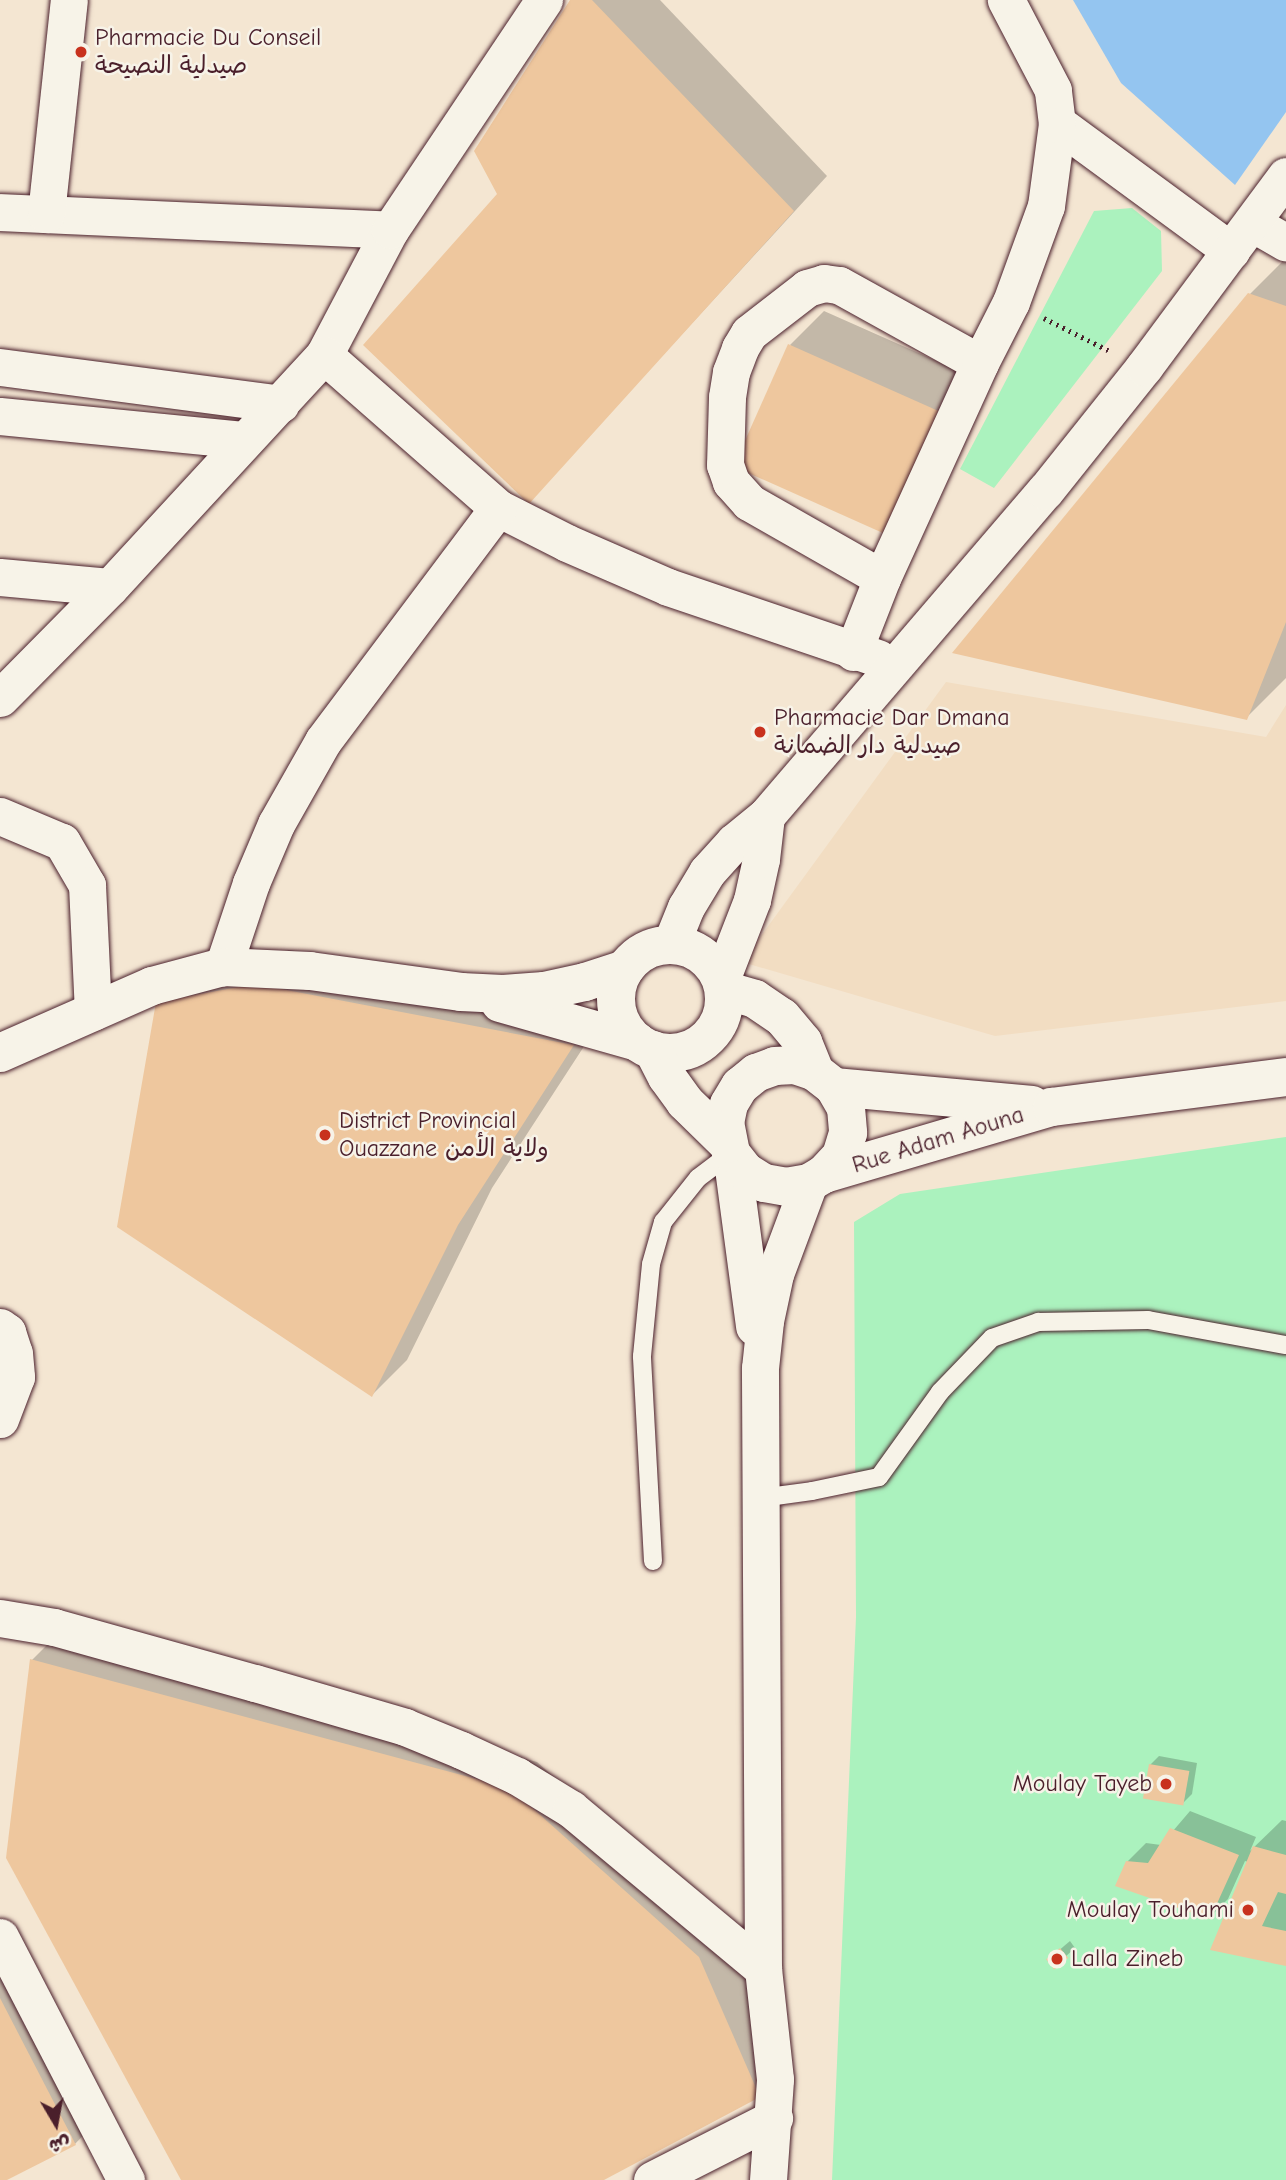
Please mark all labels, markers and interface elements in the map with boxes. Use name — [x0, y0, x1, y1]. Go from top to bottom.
place label: Pharmacie Du Conseil صيدلية النصيحة — [95, 24, 321, 80]
marker: Pharmacie Du Conseil صيدلية النصيحة — [73, 44, 89, 60]
place label: Pharmacie Dar Dmana صيدلية دار الضمانة — [774, 704, 1010, 760]
marker: Pharmacie Dar Dmana صيدلية دار الضمانة — [752, 724, 768, 740]
street label: Rue Adam Aouna — [849, 1100, 1027, 1180]
place label: District Provincial Ouazzane ولاية الأمن — [339, 1107, 548, 1163]
marker: District Provincial Ouazzane ولاية الأمن — [317, 1127, 333, 1143]
place label: Moulay Tayeb — [1013, 1770, 1152, 1798]
marker: Moulay Tayeb — [1158, 1776, 1174, 1792]
place label: Moulay Touhami — [1067, 1896, 1234, 1924]
marker: Moulay Touhami — [1240, 1902, 1256, 1918]
place label: Lalla Zineb — [1071, 1945, 1183, 1973]
marker: Lalla Zineb — [1049, 1951, 1065, 1967]
north arrow — [21, 2089, 91, 2159]
text: ش — [47, 2132, 72, 2157]

